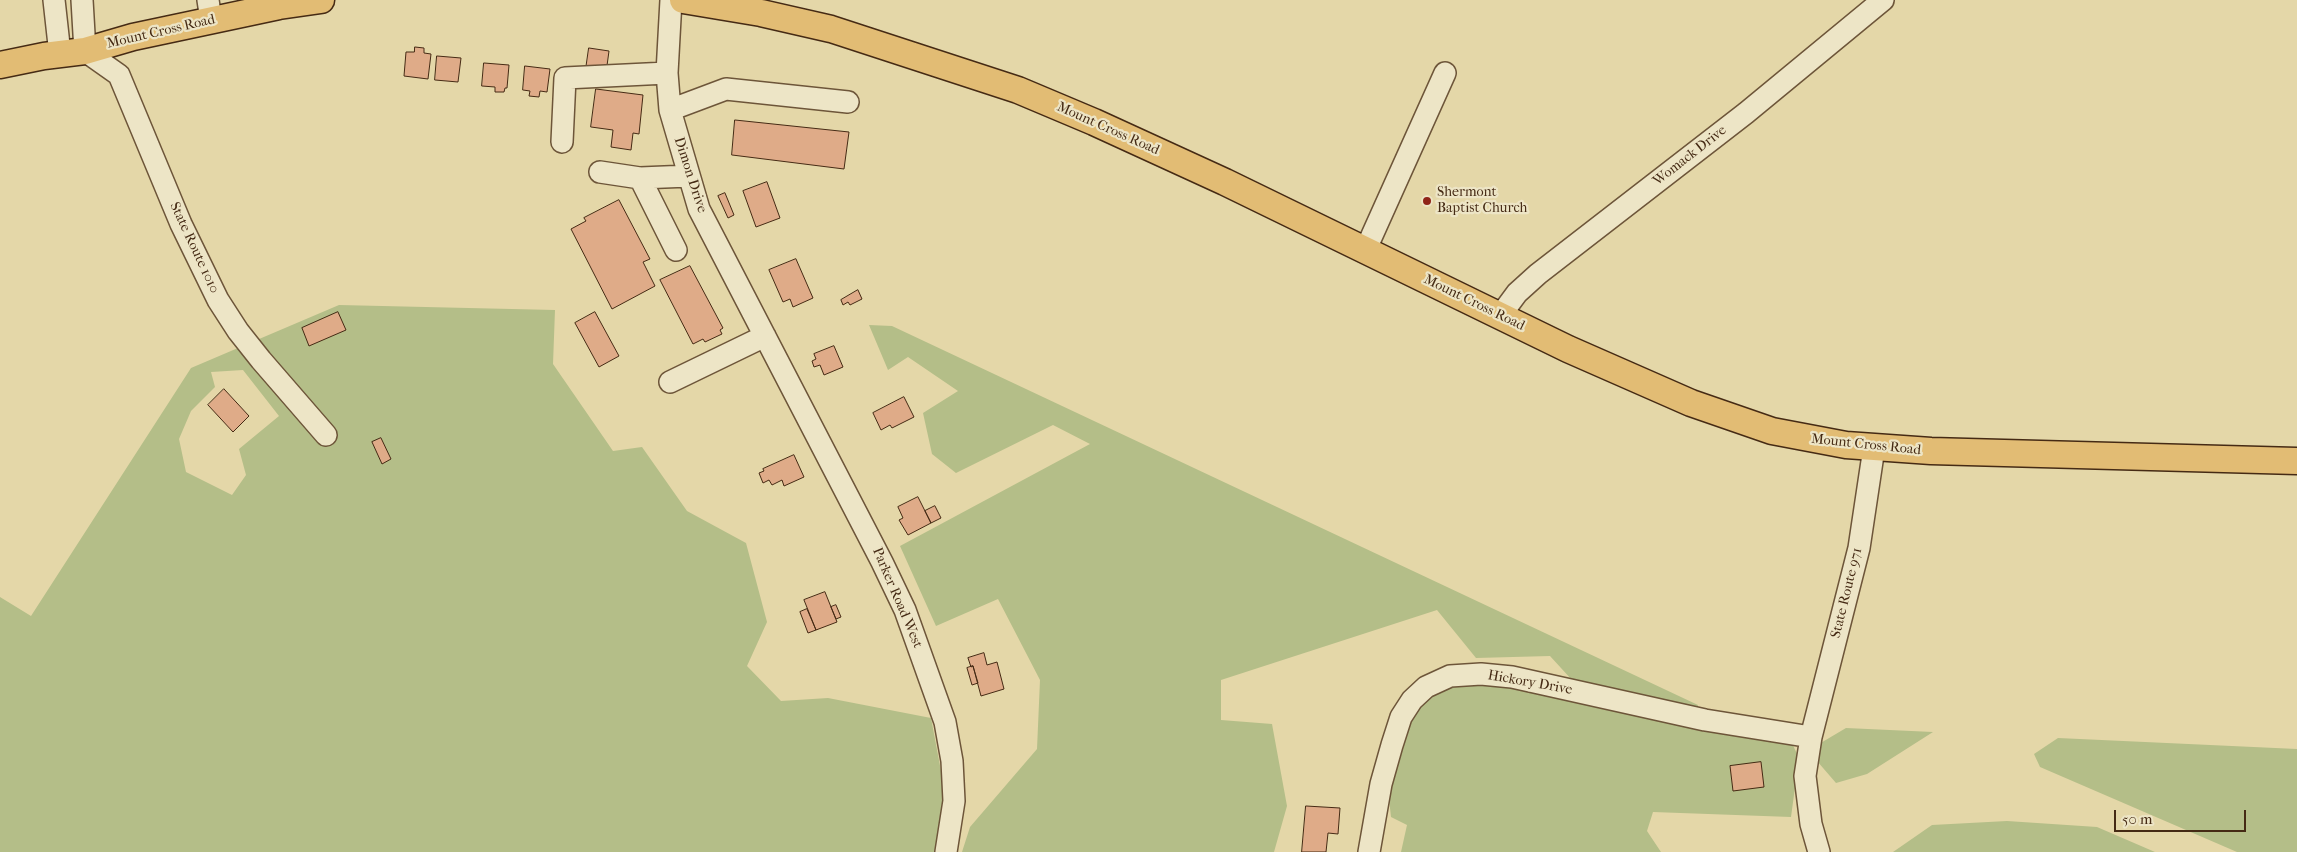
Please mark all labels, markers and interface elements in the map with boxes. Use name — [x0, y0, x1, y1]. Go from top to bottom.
street label: Mount Cross Road — [105, 11, 217, 53]
street label: Mount Cross Road — [1054, 99, 1162, 159]
street label: Womack Drive — [1650, 122, 1730, 190]
street label: Dimon Drive — [670, 135, 710, 215]
place label: Shermont Baptist Church — [1437, 185, 1527, 218]
marker: Shermont Baptist Church — [1421, 195, 1433, 207]
street label: State Route 1010 — [166, 200, 222, 296]
street label: Mount Cross Road — [1421, 271, 1527, 335]
street label: Mount Cross Road — [1810, 431, 1922, 459]
street label: Parker Road West — [868, 545, 926, 651]
street label: State Route 971 — [1828, 546, 1866, 640]
street label: Hickory Drive — [1486, 667, 1574, 699]
scale bar — [2117, 800, 2250, 832]
text: 50 m — [2122, 810, 2152, 828]

